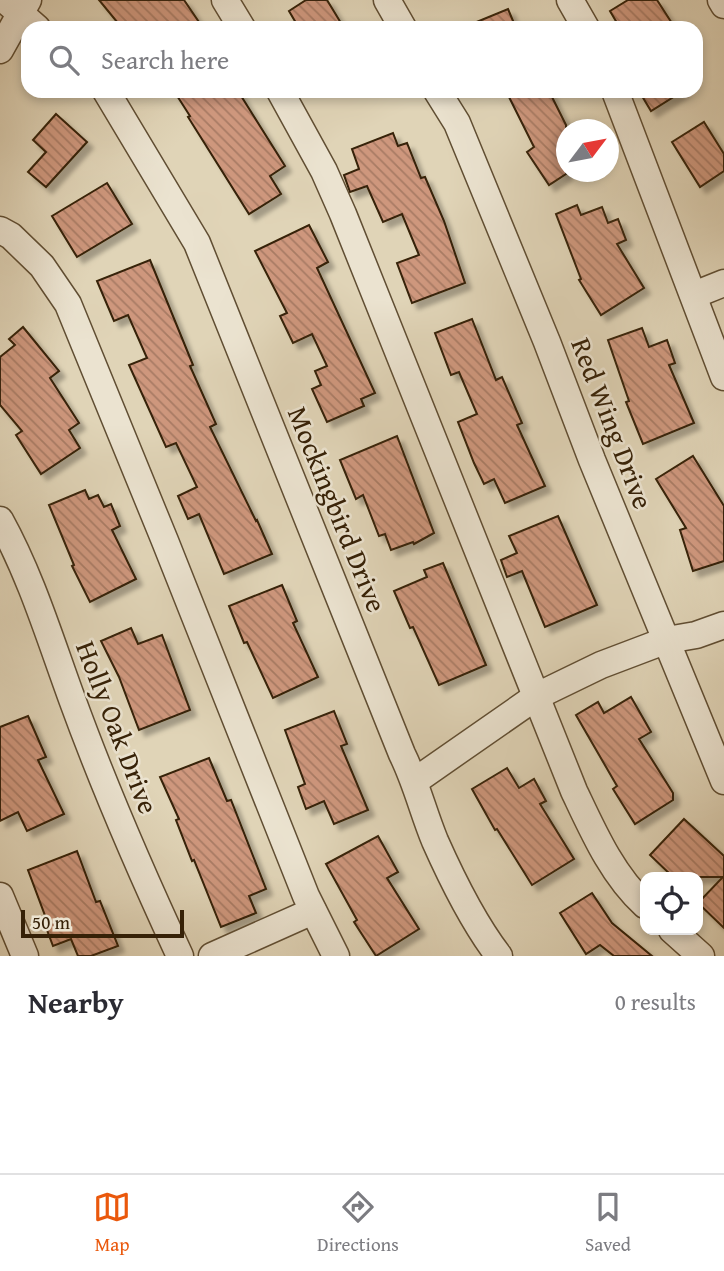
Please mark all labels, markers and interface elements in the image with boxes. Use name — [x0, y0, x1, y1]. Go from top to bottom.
search box — [21, 21, 703, 98]
text: Search here — [101, 40, 229, 79]
icon: search — [45, 41, 83, 79]
north arrow — [556, 119, 619, 182]
street label: Red Wing Drive — [561, 331, 665, 515]
street label: Mockingbird Drive — [278, 400, 398, 618]
street label: Holly Oak Drive — [66, 635, 170, 819]
map controls — [640, 872, 703, 935]
button: locate — [640, 872, 703, 935]
scale bar — [21, 907, 184, 939]
text: 50 m — [32, 908, 70, 936]
text: Nearby — [28, 980, 124, 1024]
text: 0 results — [615, 985, 696, 1018]
tab: Map — [93, 1188, 131, 1258]
tab: Directions — [317, 1188, 399, 1258]
tab: Saved — [585, 1188, 631, 1258]

